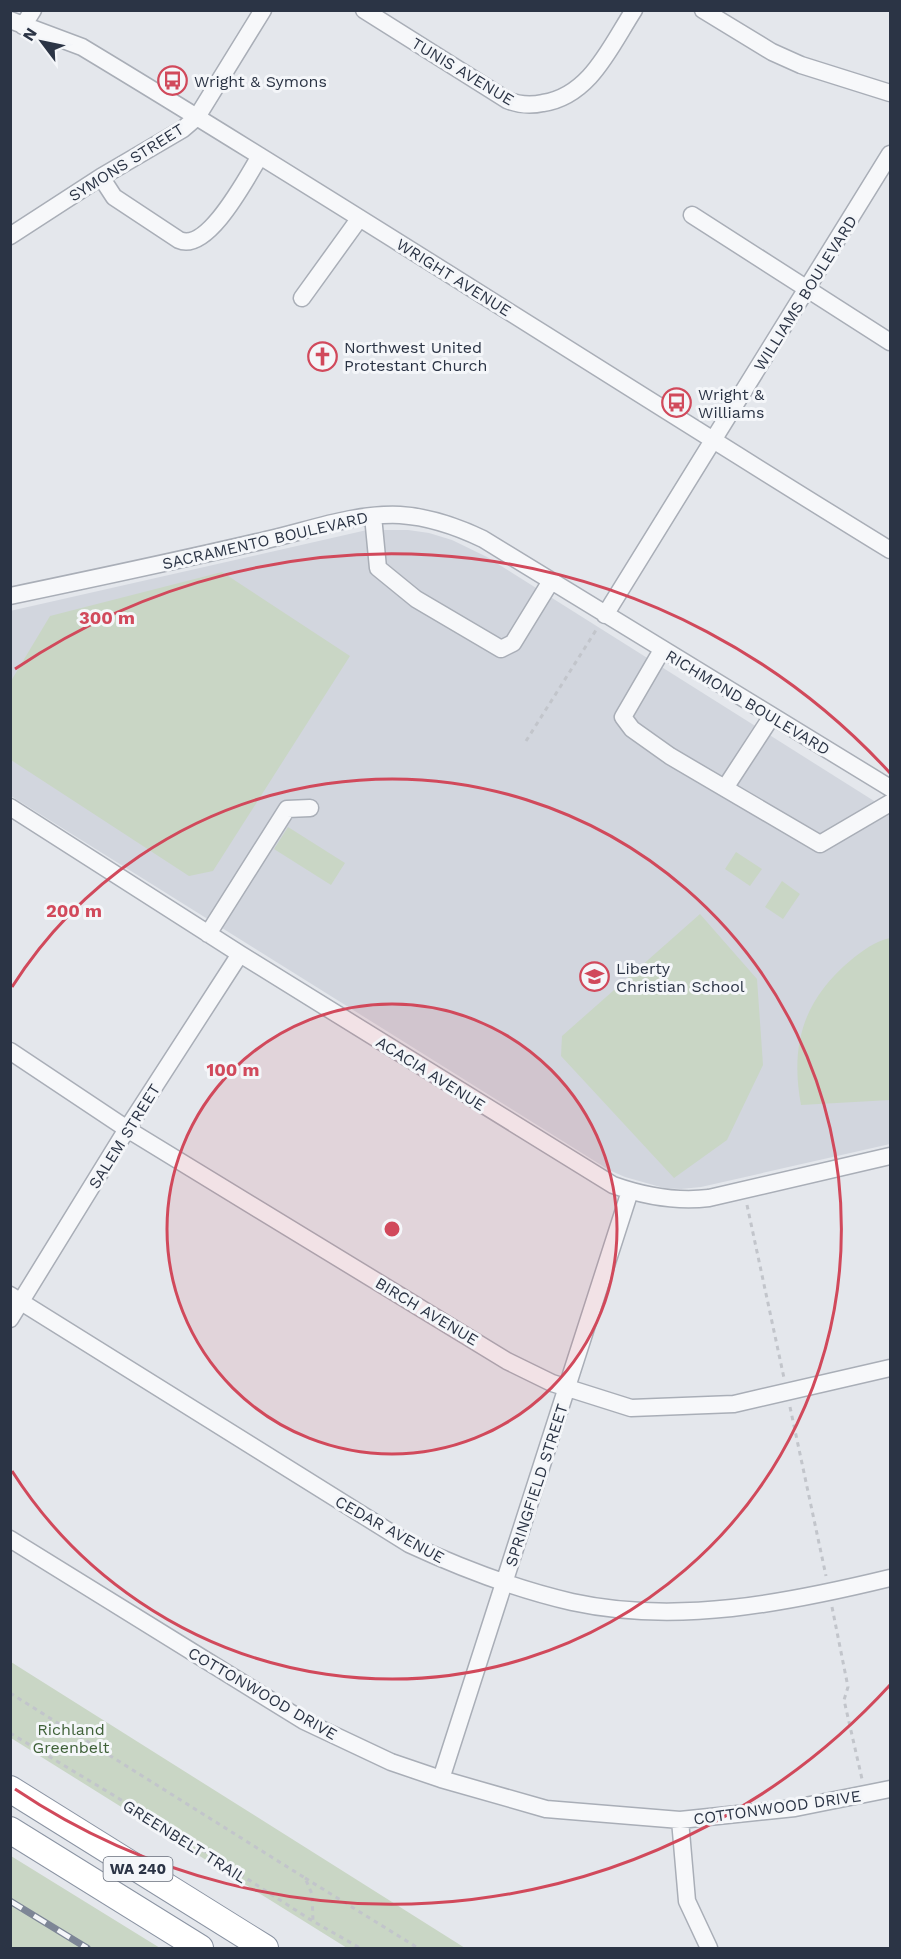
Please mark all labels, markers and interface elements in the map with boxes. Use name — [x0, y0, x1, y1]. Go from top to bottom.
north arrow — [12, 12, 72, 72]
text: N — [19, 24, 41, 44]
street label: TUNIS AVENUE — [408, 33, 517, 109]
bus stop icon: Wright & Symons — [157, 65, 189, 97]
place label: Wright & Symons — [194, 72, 327, 91]
street label: SYMONS STREET — [65, 119, 188, 205]
street label: WILLIAMS BOULEVARD — [750, 212, 861, 374]
street label: WRIGHT AVENUE — [393, 235, 515, 320]
place label: Northwest United Protestant Church — [344, 338, 487, 375]
church icon: Northwest United Protestant Church — [307, 340, 339, 372]
place label: Wright & Williams — [698, 385, 765, 422]
bus stop icon: Wright & Williams — [661, 387, 693, 419]
street label: SACRAMENTO BOULEVARD — [160, 508, 370, 573]
text: 300 m — [79, 607, 135, 628]
street label: RICHMOND BOULEVARD — [662, 646, 833, 759]
text: 200 m — [46, 900, 102, 921]
place label: Liberty Christian School — [616, 959, 745, 996]
school or university icon: Liberty Christian School — [579, 961, 611, 993]
street label: ACACIA AVENUE — [373, 1032, 489, 1115]
text: 100 m — [206, 1059, 260, 1080]
street label: SALEM STREET — [85, 1080, 164, 1192]
centre of rings — [382, 1219, 402, 1239]
street label: BIRCH AVENUE — [372, 1273, 482, 1350]
street label: SPRINGFIELD STREET — [501, 1401, 572, 1569]
street label: CEDAR AVENUE — [332, 1492, 448, 1567]
street label: COTTONWOOD DRIVE — [185, 1643, 341, 1744]
park label: Richland Greenbelt — [33, 1720, 110, 1757]
street label: COTTONWOOD DRIVE — [692, 1786, 862, 1829]
street label: GREENBELT TRAIL — [120, 1796, 250, 1887]
road number: WA 240 — [104, 1857, 172, 1881]

